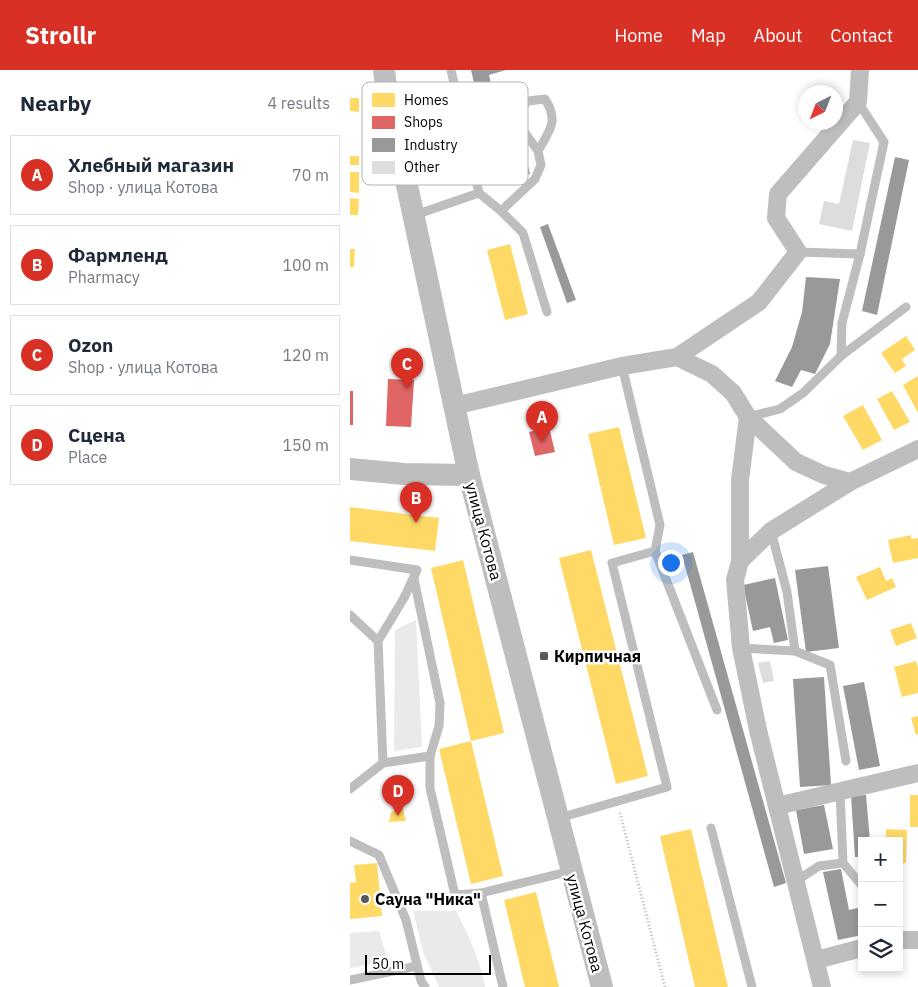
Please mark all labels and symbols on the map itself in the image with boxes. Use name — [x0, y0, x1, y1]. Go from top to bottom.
legend — [362, 82, 528, 185]
north arrow — [798, 85, 843, 130]
text: Homes — [404, 91, 449, 109]
text: Shops — [404, 113, 443, 131]
text: Industry — [404, 136, 458, 154]
text: Other — [404, 158, 440, 176]
pin: C — [391, 348, 423, 389]
pin: A — [526, 401, 558, 442]
street label: улица Котова — [461, 480, 507, 583]
pin: B — [400, 482, 432, 523]
your location — [658, 550, 684, 576]
place label: Кирпичная — [554, 646, 641, 666]
marker: Кирпичная — [538, 650, 550, 662]
pin: D — [382, 775, 414, 816]
street label: улица Котова — [562, 872, 608, 975]
place label: Сауна "Ника" — [375, 889, 481, 909]
marker: Сауна "Ника" — [359, 893, 371, 905]
scale bar — [365, 952, 491, 975]

